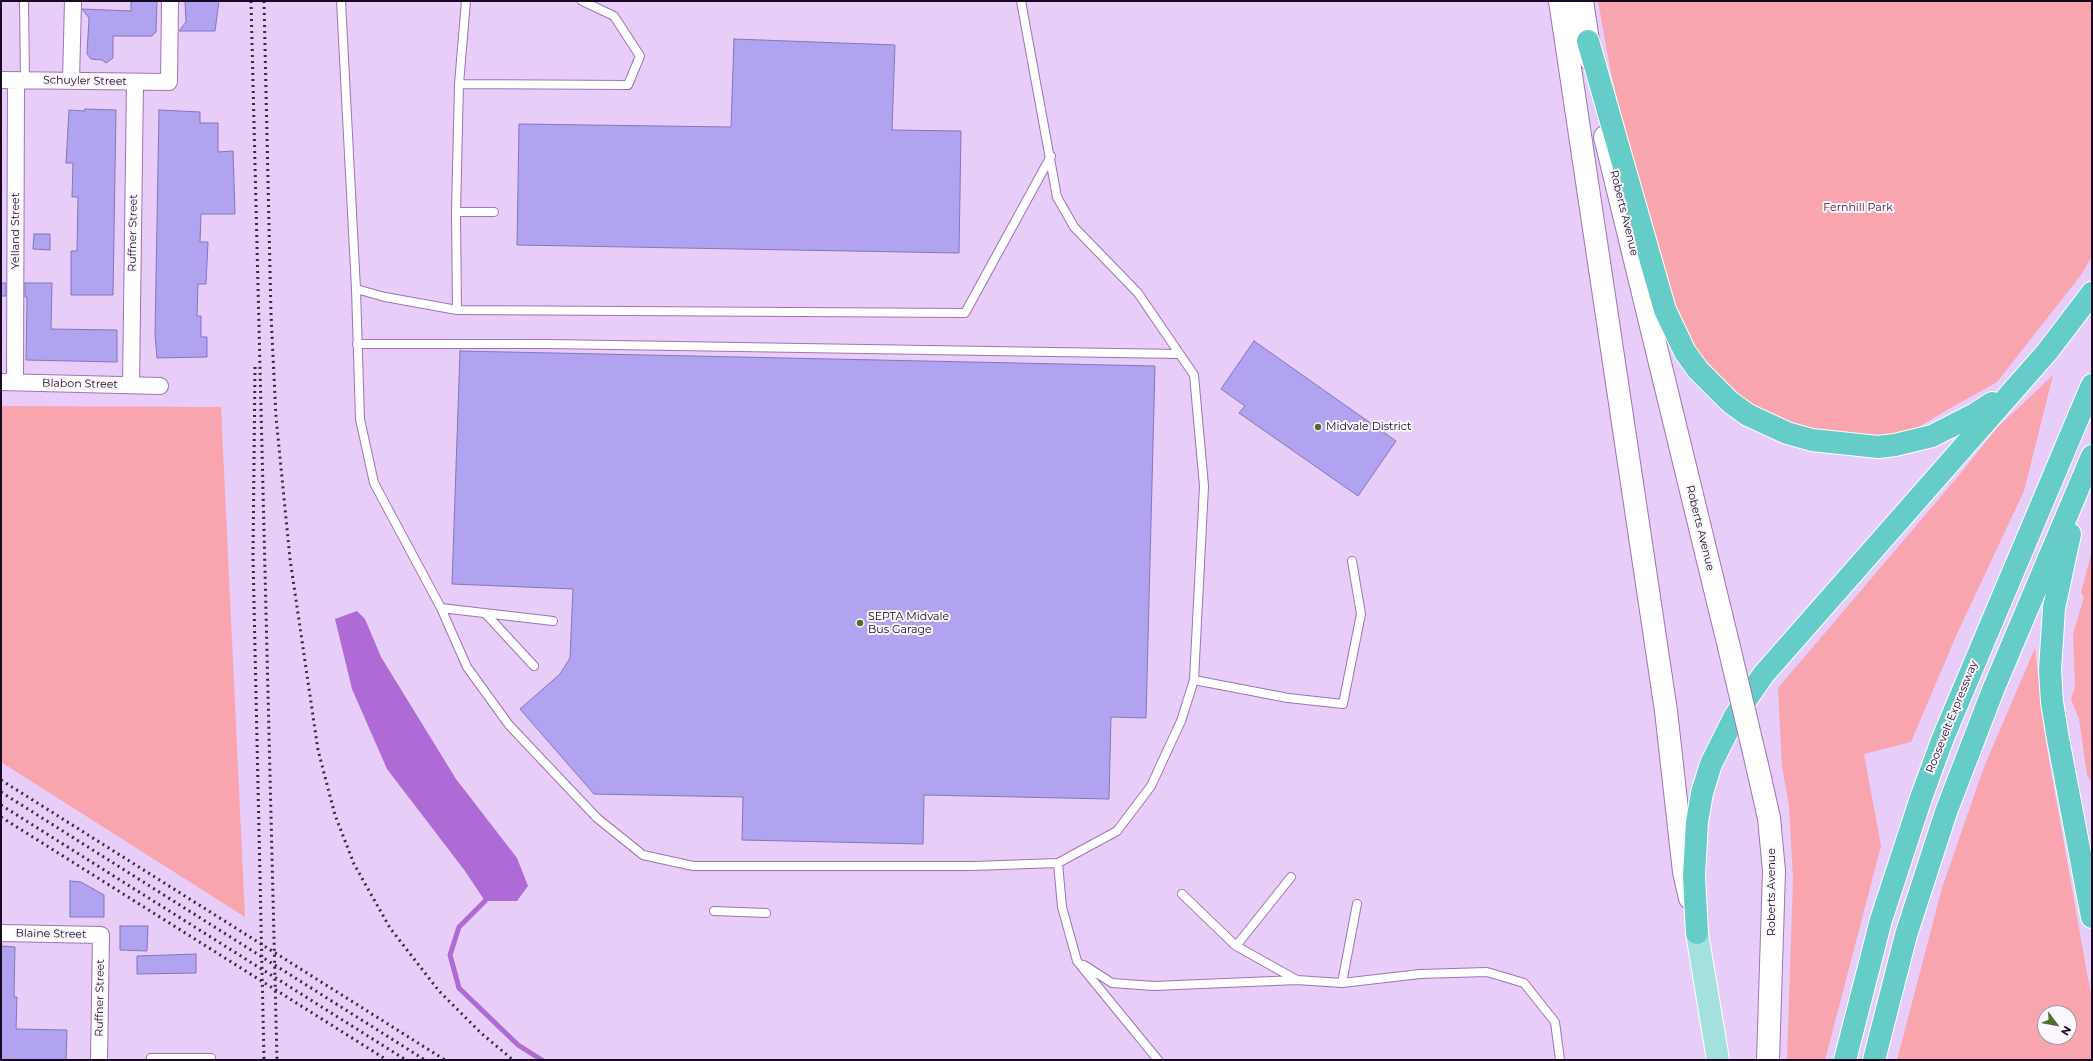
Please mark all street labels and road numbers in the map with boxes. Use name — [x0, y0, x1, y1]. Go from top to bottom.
street label: Schuyler Street — [43, 74, 127, 88]
street label: Roberts Avenue — [1607, 169, 1641, 257]
street label: Yelland Street — [9, 193, 23, 269]
street label: Ruffner Street — [126, 194, 140, 272]
street label: Blabon Street — [42, 377, 118, 391]
street label: Roberts Avenue — [1683, 484, 1717, 572]
street label: Roosevelt Expressway — [1923, 659, 1981, 775]
street label: Roberts Avenue — [1765, 848, 1779, 936]
street label: Blaine Street — [15, 927, 87, 941]
street label: Ruffner Street — [93, 959, 107, 1037]

